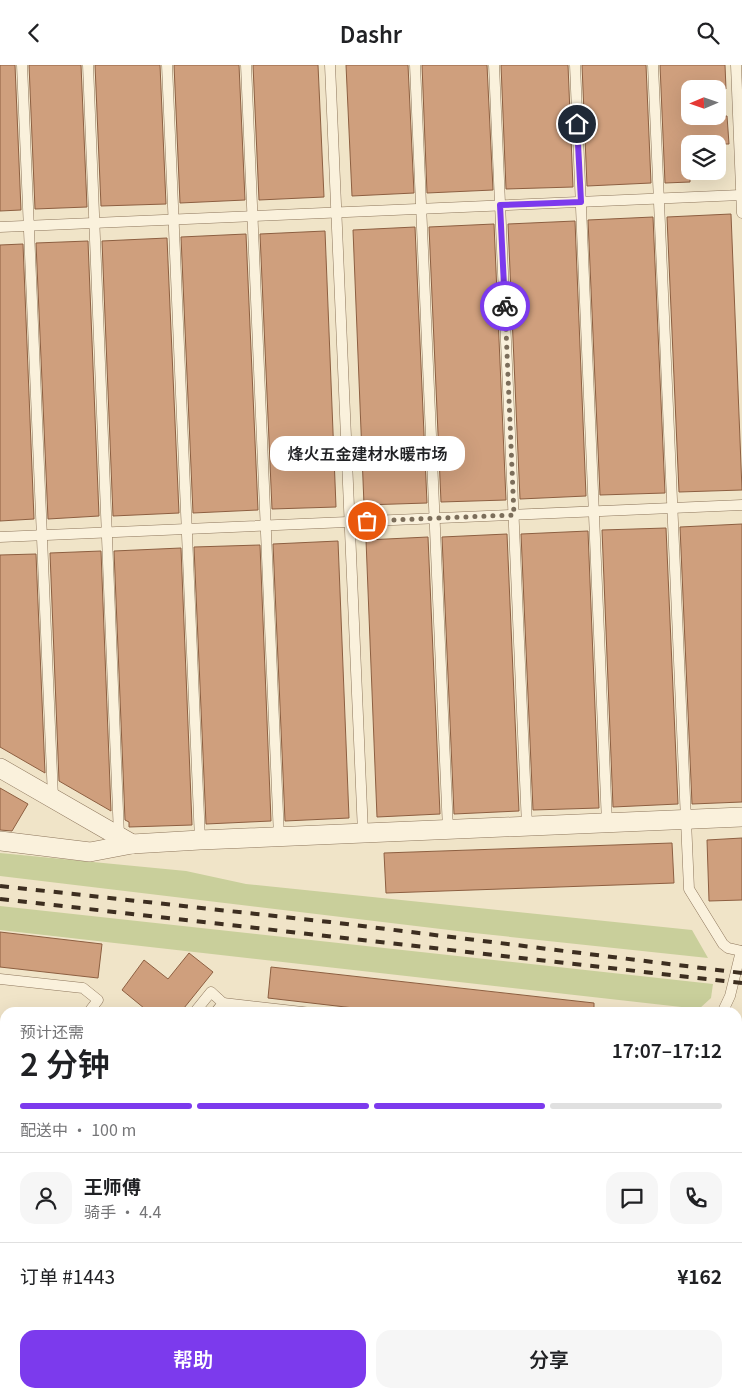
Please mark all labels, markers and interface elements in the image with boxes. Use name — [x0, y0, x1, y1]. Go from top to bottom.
text: Dashr — [340, 17, 402, 49]
icon: back — [20, 19, 48, 47]
icon: search — [694, 19, 722, 47]
north arrow — [681, 80, 726, 125]
map controls — [681, 80, 726, 180]
pin — [556, 103, 598, 145]
icon: home — [563, 110, 591, 138]
button: layers — [681, 135, 726, 180]
courier — [480, 281, 530, 331]
icon: bike — [491, 292, 519, 320]
callout: 烽火五金建材水暖市场 — [270, 436, 464, 471]
text: 烽火五金建材水暖市场 — [287, 441, 448, 465]
pin — [346, 500, 388, 542]
icon: bag — [353, 507, 381, 535]
text: 预计还需 — [20, 1019, 84, 1043]
text: 17:07–17:12 — [612, 1036, 722, 1063]
text: 2 分钟 — [20, 1039, 110, 1085]
text: 配送中 · 100 m — [20, 1117, 136, 1141]
button: person — [20, 1172, 72, 1224]
text: 王师傅 — [84, 1172, 141, 1199]
button: chat — [606, 1172, 658, 1224]
button: phone — [670, 1172, 722, 1224]
text: 骑手 · 4.4 — [84, 1199, 161, 1223]
text: 订单 #1443 — [20, 1262, 115, 1289]
text: ¥162 — [677, 1262, 722, 1289]
button: 帮助 — [20, 1330, 366, 1388]
button: 分享 — [376, 1330, 722, 1388]

